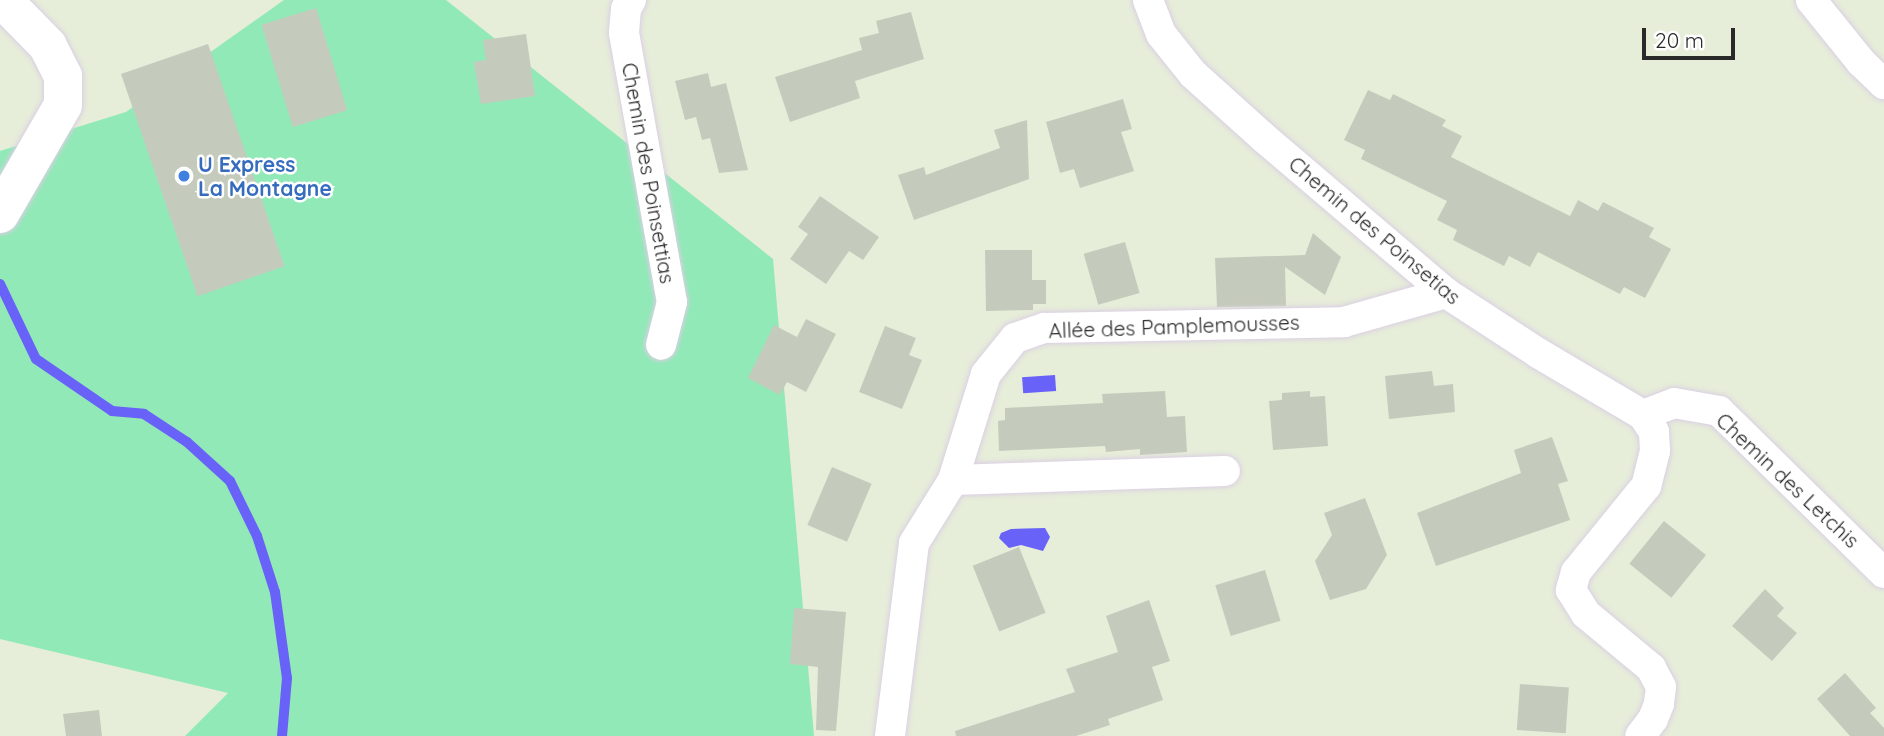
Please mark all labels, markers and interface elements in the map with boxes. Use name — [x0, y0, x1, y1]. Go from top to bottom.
scale bar — [1646, 14, 1739, 58]
text: 20 m — [1655, 27, 1704, 53]
street label: Chemin des Poinsettias — [617, 61, 681, 285]
place label: U Express La Montagne — [198, 151, 332, 201]
street label: Chemin des Poinsetias — [1284, 151, 1466, 309]
marker: U Express La Montagne — [176, 168, 192, 184]
street label: Allée des Pamplemousses — [1048, 309, 1300, 343]
street label: Chemin des Letchis — [1711, 407, 1865, 553]

